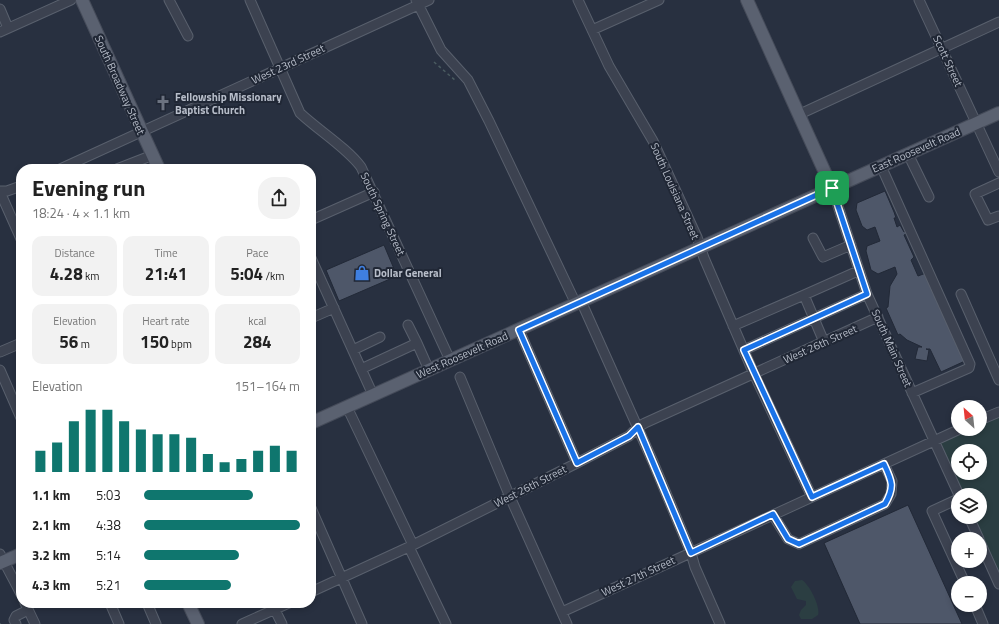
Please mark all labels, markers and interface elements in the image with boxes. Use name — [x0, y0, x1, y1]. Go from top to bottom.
street label: South Broadway Street — [91, 33, 149, 137]
street label: Scott Street — [929, 33, 967, 89]
street label: West 23rd Street — [249, 40, 327, 88]
place label: Fellowship Missionary Baptist Church — [175, 89, 282, 118]
church icon: Fellowship Missionary Baptist Church — [154, 94, 172, 112]
street label: East Roosevelt Road — [869, 123, 963, 177]
street label: South Louisiana Street — [646, 140, 704, 242]
street label: South Spring Street — [357, 170, 409, 258]
text: Evening run — [32, 171, 145, 205]
pin — [815, 171, 849, 205]
button: share — [258, 177, 300, 219]
icon: arrive — [821, 177, 843, 199]
text: 18:24 · 4 × 1.1 km — [32, 203, 130, 223]
text: Distance — [55, 245, 95, 261]
text: Time — [155, 245, 177, 261]
text: Pace — [246, 245, 268, 261]
text: 4.28 — [50, 261, 83, 287]
text: 21:41 — [145, 261, 187, 287]
text: 5:04 — [230, 261, 263, 287]
shop icon: Dollar General — [353, 264, 371, 282]
place label: Dollar General — [374, 265, 442, 281]
text: km — [83, 268, 100, 284]
text: /km — [263, 268, 285, 284]
street label: South Main Street — [868, 307, 916, 390]
text: Elevation — [53, 313, 96, 329]
text: Heart rate — [142, 313, 190, 329]
text: kcal — [248, 313, 266, 329]
street label: West 26th Street — [781, 320, 860, 367]
street label: West Roosevelt Road — [414, 328, 511, 382]
text: 56 — [59, 329, 78, 355]
text: 150 — [140, 329, 169, 355]
text: 284 — [243, 329, 272, 355]
text: m — [78, 336, 90, 352]
text: bpm — [169, 336, 192, 352]
text: Elevation — [32, 376, 83, 396]
text: 151–164 m — [234, 376, 300, 396]
north arrow — [951, 400, 987, 436]
map controls — [951, 400, 987, 612]
button: locate — [951, 444, 987, 480]
street label: West 26th Street — [491, 461, 569, 511]
text: 1.1 km — [32, 485, 70, 505]
text: 5:03 — [96, 485, 121, 505]
button: layers — [951, 488, 987, 524]
text: 2.1 km — [32, 515, 70, 535]
text: 4:38 — [96, 515, 121, 535]
button: + — [951, 532, 987, 568]
text: 3.2 km — [32, 545, 70, 565]
text: 5:14 — [96, 545, 121, 565]
street label: West 27th Street — [599, 552, 677, 600]
text: 4.3 km — [32, 575, 70, 595]
text: 5:21 — [96, 575, 121, 595]
button: − — [951, 576, 987, 612]

